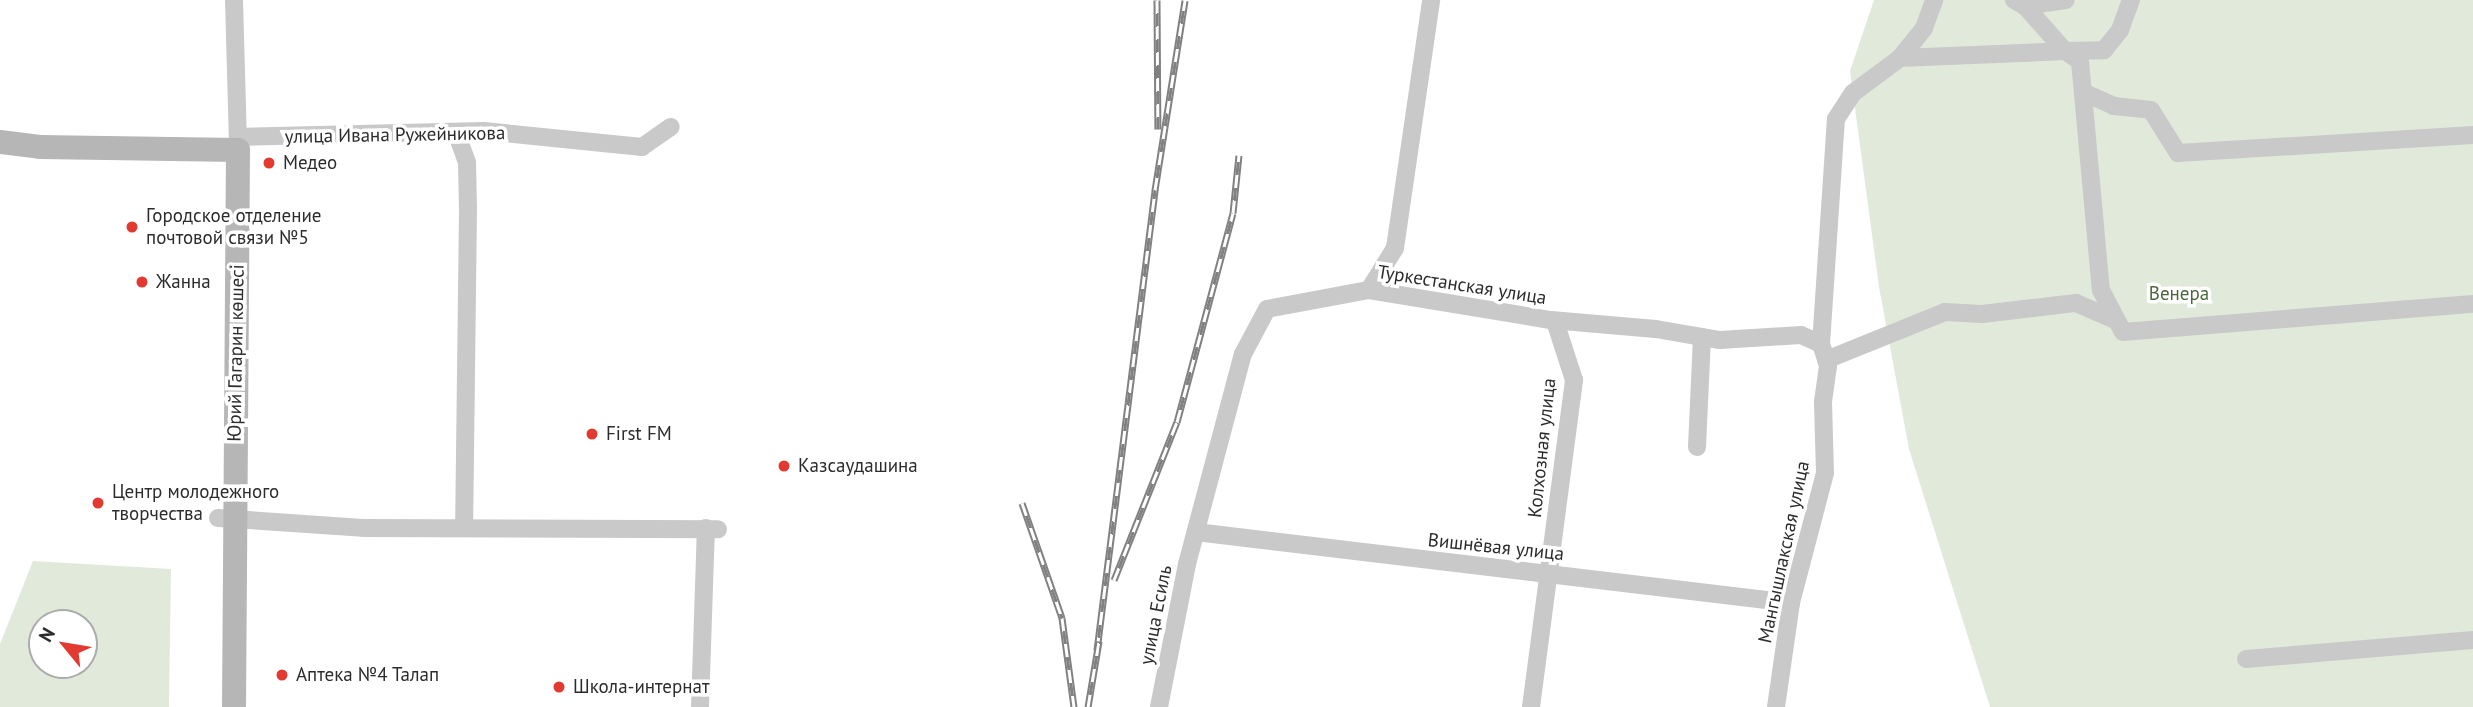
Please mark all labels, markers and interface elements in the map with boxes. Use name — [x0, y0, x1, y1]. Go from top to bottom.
street label: улица Ивана Ружейникова — [285, 122, 505, 148]
place label: Медео — [283, 152, 337, 174]
marker: Медео — [261, 155, 277, 171]
place label: Городское отделение почтовой связи №5 — [146, 205, 322, 249]
marker: Городское отделение почтовой связи №5 — [124, 219, 140, 235]
street label: Туркестанская улица — [1376, 260, 1548, 310]
street label: Юрий Гагарин көшесі — [223, 264, 249, 442]
place label: Жанна — [156, 271, 211, 293]
marker: Жанна — [134, 274, 150, 290]
park label: Венера — [2149, 283, 2209, 305]
street label: Колхозная улица — [1523, 377, 1561, 519]
place label: First FM — [606, 423, 672, 445]
marker: First FM — [584, 426, 600, 442]
place label: Казсаудашина — [798, 455, 918, 477]
marker: Казсаудашина — [776, 458, 792, 474]
street label: Мангышлакская улица — [1754, 459, 1814, 645]
place label: Центр молодежного творчества — [112, 481, 279, 525]
marker: Центр молодежного творчества — [90, 495, 106, 511]
street label: Вишнёвая улица — [1427, 529, 1565, 565]
street label: улица Есиль — [1135, 563, 1177, 667]
north arrow — [28, 609, 98, 679]
text: N — [33, 623, 60, 646]
place label: Аптека №4 Талап — [296, 664, 440, 686]
marker: Аптека №4 Талап — [274, 667, 290, 683]
place label: Школа-интернат — [573, 676, 709, 698]
marker: Школа-интернат — [551, 679, 567, 695]

